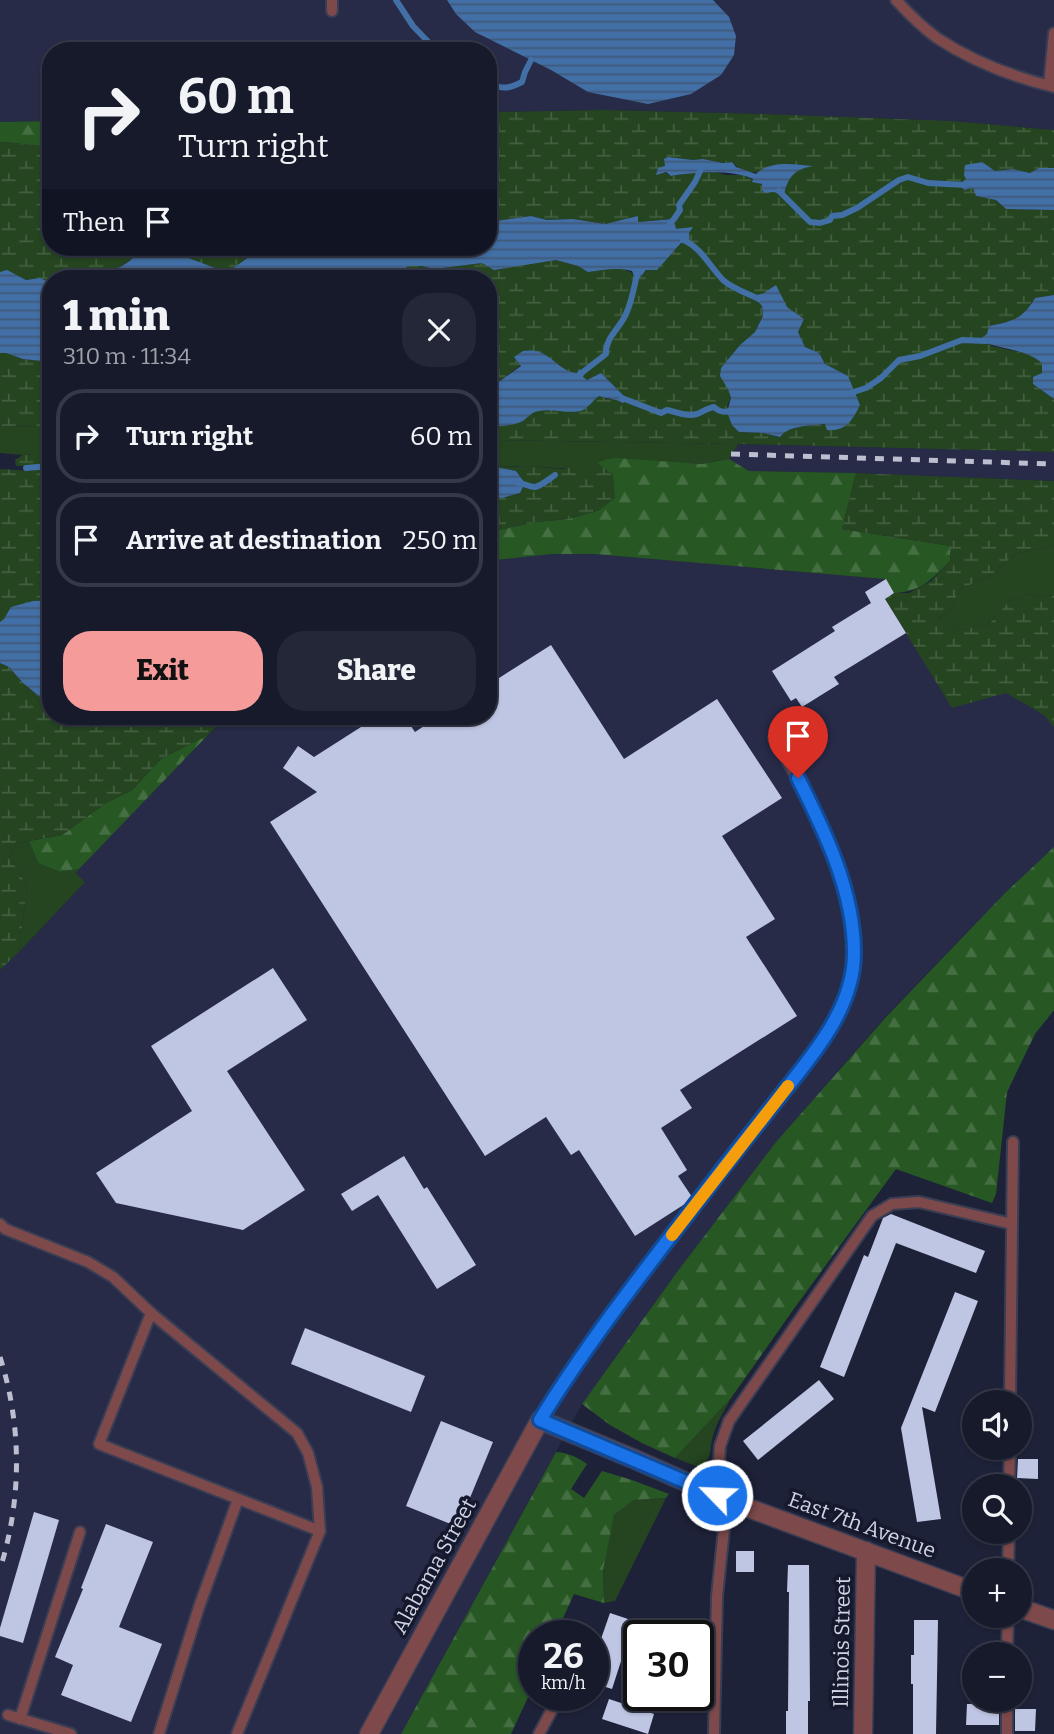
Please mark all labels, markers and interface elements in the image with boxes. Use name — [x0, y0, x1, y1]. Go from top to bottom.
text: 60 m — [178, 67, 294, 126]
icon: right — [63, 70, 154, 161]
text: Turn right — [178, 127, 329, 165]
icon: arrive — [139, 203, 177, 241]
text: Then — [63, 207, 125, 238]
text: 1 min — [63, 291, 170, 341]
button: close — [402, 293, 476, 367]
text: 310 m · 11:34 — [63, 342, 191, 370]
icon: right — [67, 417, 105, 455]
text: Turn right — [126, 421, 253, 452]
text: 60 m — [410, 421, 472, 452]
icon: arrive — [67, 521, 105, 559]
text: Arrive at destination — [126, 525, 381, 556]
text: 250 m — [402, 525, 477, 556]
button: Exit — [63, 631, 263, 711]
button: Share — [277, 631, 476, 711]
pin — [768, 706, 828, 778]
icon: arrive — [779, 717, 817, 755]
map controls — [962, 1390, 1032, 1712]
button: sound — [962, 1390, 1032, 1460]
position arrow — [680, 1458, 754, 1532]
button: search — [962, 1474, 1032, 1544]
street label: East 7th Avenue — [785, 1486, 939, 1564]
street label: Alabama Street — [386, 1494, 482, 1638]
button: + — [962, 1558, 1032, 1628]
street label: Illinois Street — [828, 1576, 856, 1708]
speed limit sign: 30 — [623, 1620, 714, 1711]
text: 26 — [543, 1635, 584, 1677]
button: − — [962, 1642, 1032, 1712]
text: km/h — [541, 1672, 586, 1694]

